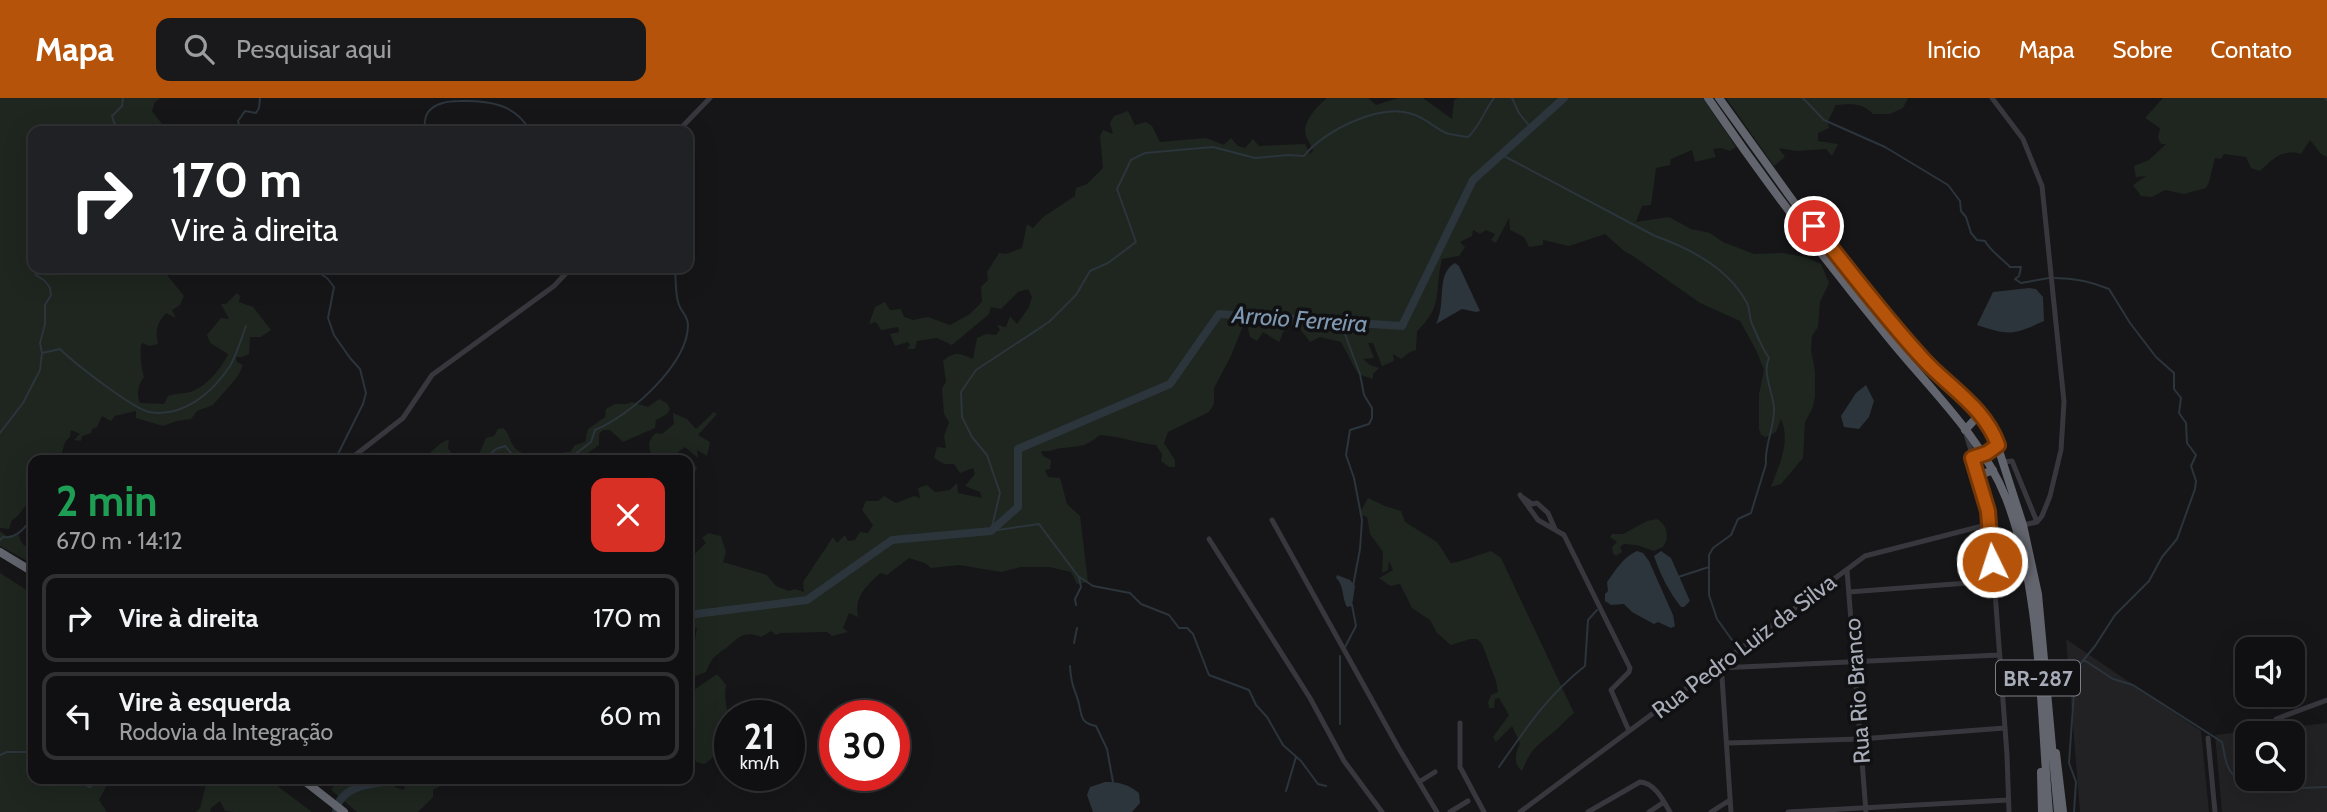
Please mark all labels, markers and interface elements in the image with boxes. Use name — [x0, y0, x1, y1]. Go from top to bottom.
search box — [156, 18, 646, 81]
text: Mapa — [35, 29, 114, 69]
icon: search — [180, 30, 218, 68]
text: Pesquisar aqui — [236, 33, 392, 65]
text: Início — [1927, 35, 1981, 64]
text: Mapa — [2019, 35, 2074, 64]
text: Sobre — [2112, 35, 2173, 64]
text: Contato — [2211, 35, 2292, 64]
text: 170 m — [171, 150, 302, 209]
icon: right — [56, 154, 147, 245]
pin — [1784, 196, 1844, 256]
icon: arrive — [1795, 207, 1833, 245]
text: Vire à direita — [171, 210, 338, 249]
water label: Arroio Ferreira — [1230, 300, 1369, 338]
text: 2 min — [56, 475, 157, 527]
button: close — [591, 478, 665, 552]
position arrow — [1955, 525, 2029, 599]
text: 670 m · 14:12 — [56, 527, 183, 555]
street label: Rua Pedro Luiz da Silva — [1647, 568, 1841, 724]
icon: right — [60, 599, 98, 637]
text: Vire à direita — [119, 602, 259, 634]
text: 170 m — [593, 602, 661, 634]
street label: Rua Rio Branco — [1838, 617, 1876, 765]
map controls — [2235, 637, 2305, 791]
button: sound — [2235, 637, 2305, 707]
road number: BR-287 — [1996, 660, 2080, 696]
text: Vire à esquerda — [119, 686, 291, 718]
icon: left — [60, 697, 98, 735]
text: 60 m — [599, 700, 661, 732]
speed limit sign: 30 — [819, 700, 910, 791]
text: 21 — [744, 715, 775, 758]
text: Rodovia da Integração — [119, 718, 333, 746]
button: search — [2235, 721, 2305, 791]
text: km/h — [740, 752, 779, 774]

